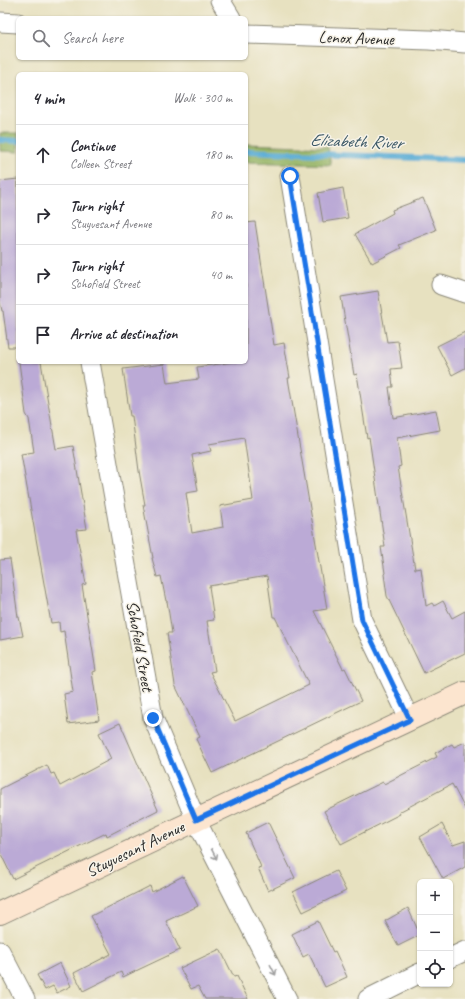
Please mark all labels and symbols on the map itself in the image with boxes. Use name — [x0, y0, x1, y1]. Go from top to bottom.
street label: Lenox Avenue — [318, 26, 395, 50]
water label: Elizabeth River — [309, 128, 406, 154]
route start — [281, 167, 299, 185]
street label: Schofield Street — [122, 599, 159, 695]
route end — [144, 709, 162, 727]
street label: Stuyvesant Avenue — [82, 816, 189, 882]
one-way arrow — [211, 848, 218, 860]
one-way arrow — [269, 964, 277, 976]

